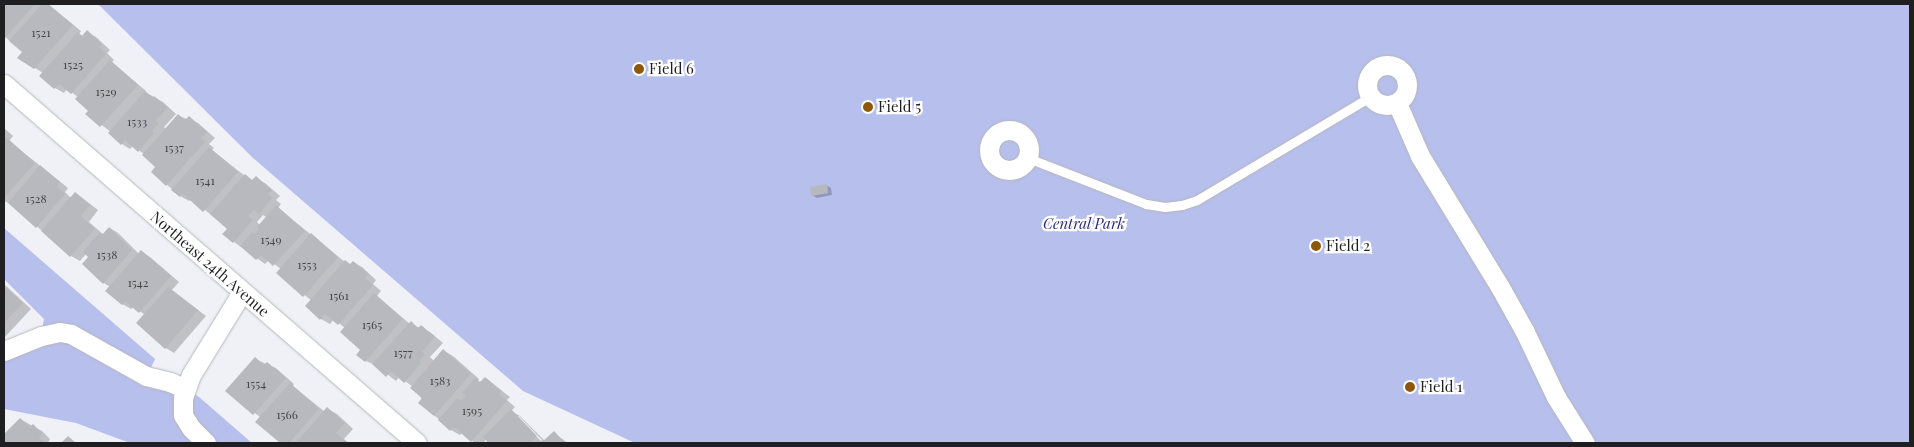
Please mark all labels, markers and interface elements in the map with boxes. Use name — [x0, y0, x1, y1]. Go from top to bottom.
house number: 1521 — [31, 26, 51, 40]
house number: 1525 — [63, 58, 83, 72]
place label: Field 6 — [649, 60, 694, 78]
marker: Field 6 — [633, 63, 645, 75]
house number: 1529 — [95, 85, 117, 99]
place label: Field 5 — [878, 98, 921, 116]
marker: Field 5 — [862, 101, 874, 113]
house number: 1533 — [127, 115, 147, 129]
house number: 1537 — [164, 141, 184, 155]
house number: 1541 — [195, 174, 215, 188]
house number: 1528 — [25, 192, 47, 206]
street label: Northeast 24th Avenue — [147, 207, 273, 321]
park label: Central Park — [1043, 215, 1125, 233]
house number: 1549 — [260, 233, 282, 247]
place label: Field 2 — [1326, 237, 1370, 255]
marker: Field 2 — [1310, 240, 1322, 252]
house number: 1538 — [97, 248, 117, 262]
house number: 1553 — [297, 258, 317, 272]
house number: 1542 — [128, 276, 148, 290]
house number: 1561 — [329, 289, 349, 303]
house number: 1565 — [362, 318, 382, 332]
house number: 1577 — [393, 346, 413, 360]
house number: 1583 — [430, 374, 450, 388]
house number: 1554 — [246, 377, 266, 391]
place label: Field 1 — [1420, 378, 1463, 396]
marker: Field 1 — [1404, 381, 1416, 393]
house number: 1595 — [462, 404, 482, 418]
house number: 1566 — [276, 408, 298, 422]

